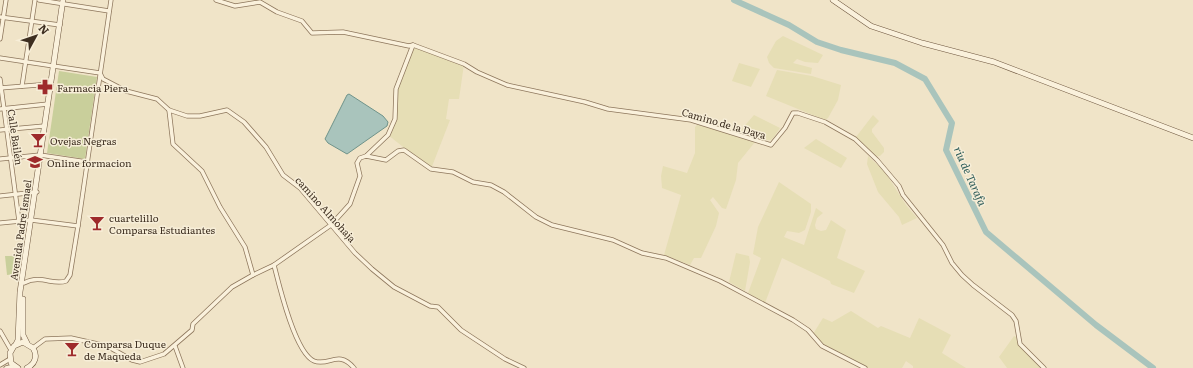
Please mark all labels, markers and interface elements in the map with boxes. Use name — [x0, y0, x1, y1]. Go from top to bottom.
north arrow — [16, 16, 56, 56]
text: N — [35, 20, 54, 38]
pharmacy icon: Farmacia Piera — [36, 78, 54, 96]
place label: Farmacia Piera — [57, 80, 129, 95]
street label: Camino de la Daya — [680, 104, 768, 142]
street label: Calle Bailén — [5, 108, 27, 166]
bar icon: Ovejas Negras — [29, 131, 47, 149]
place label: Ovejas Negras — [50, 133, 117, 148]
water label: riu de Tarafa — [951, 144, 992, 209]
school or university icon: Online formacion — [26, 153, 44, 171]
place label: Online formacion — [47, 155, 132, 170]
street label: camino Almohaja — [292, 173, 360, 246]
street label: Avenida Padre Ismael — [5, 178, 35, 282]
place label: cuartelillo Comparsa Estudiantes — [109, 210, 216, 237]
bar icon: cuartelillo Comparsa Estudiantes — [88, 214, 106, 232]
place label: Comparsa Duque de Maqueda — [84, 336, 166, 363]
bar icon: Comparsa Duque de Maqueda — [63, 340, 81, 358]

